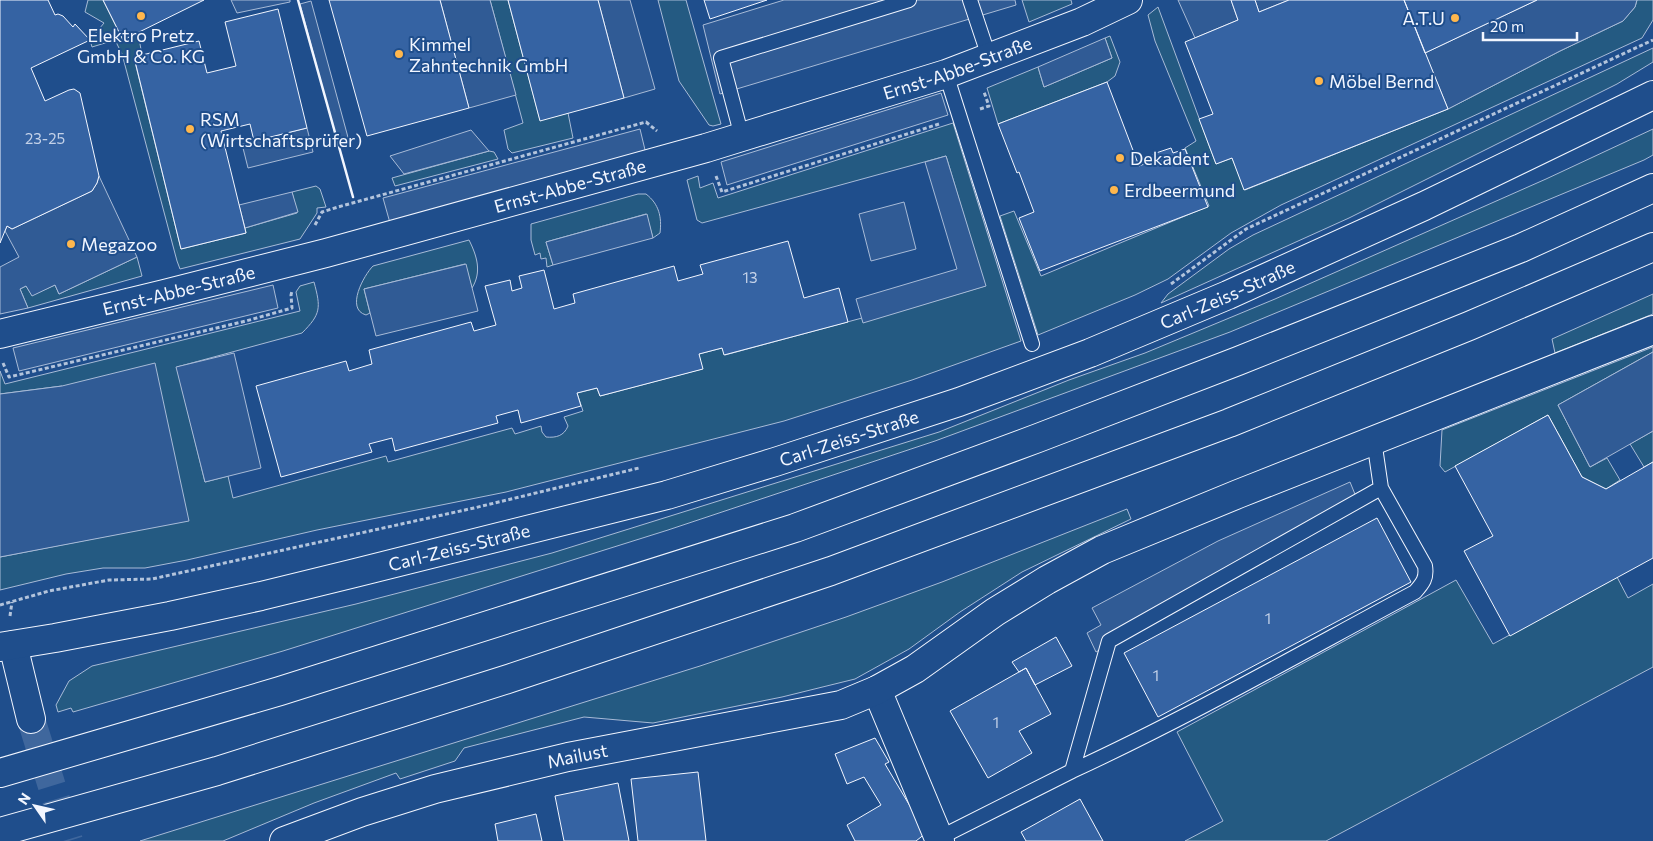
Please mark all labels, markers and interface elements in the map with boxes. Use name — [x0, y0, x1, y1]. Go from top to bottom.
place label: A.T.U — [1402, 7, 1445, 29]
marker: Elektro Pretz GmbH & Co. KG — [135, 10, 147, 22]
scale bar — [1483, 10, 1577, 42]
marker: A.T.U — [1449, 12, 1461, 24]
text: 20 m — [1490, 17, 1524, 35]
place label: Elektro Pretz GmbH & Co. KG — [77, 24, 205, 67]
street label: Ernst-Abbe-Straße — [880, 31, 1035, 104]
place label: Kimmel Zahntechnik GmbH — [409, 33, 568, 76]
marker: Kimmel Zahntechnik GmbH — [393, 48, 405, 60]
place label: Möbel Bernd — [1329, 70, 1434, 92]
marker: Möbel Bernd — [1313, 75, 1325, 87]
place label: RSM (Wirtschaftsprüfer) — [200, 108, 362, 151]
marker: RSM (Wirtschaftsprüfer) — [184, 123, 196, 135]
house number: 23-25 — [25, 129, 65, 147]
place label: Dekadent — [1130, 147, 1210, 169]
marker: Dekadent — [1114, 152, 1126, 164]
street label: Ernst-Abbe-Straße — [492, 154, 648, 217]
place label: Erdbeermund — [1124, 179, 1235, 201]
marker: Erdbeermund — [1108, 184, 1120, 196]
place label: Megazoo — [81, 233, 157, 255]
marker: Megazoo — [65, 238, 77, 250]
street label: Carl-Zeiss-Straße — [1156, 255, 1298, 333]
street label: Ernst-Abbe-Straße — [100, 260, 257, 320]
house number: 13 — [743, 268, 757, 286]
street label: Carl-Zeiss-Straße — [776, 405, 921, 471]
street label: Carl-Zeiss-Straße — [386, 519, 532, 575]
house number: 1 — [1265, 609, 1271, 627]
house number: 1 — [1153, 666, 1159, 684]
house number: 1 — [993, 713, 999, 731]
street label: Mailust — [545, 739, 609, 773]
north arrow — [10, 781, 60, 831]
text: N — [14, 789, 34, 808]

